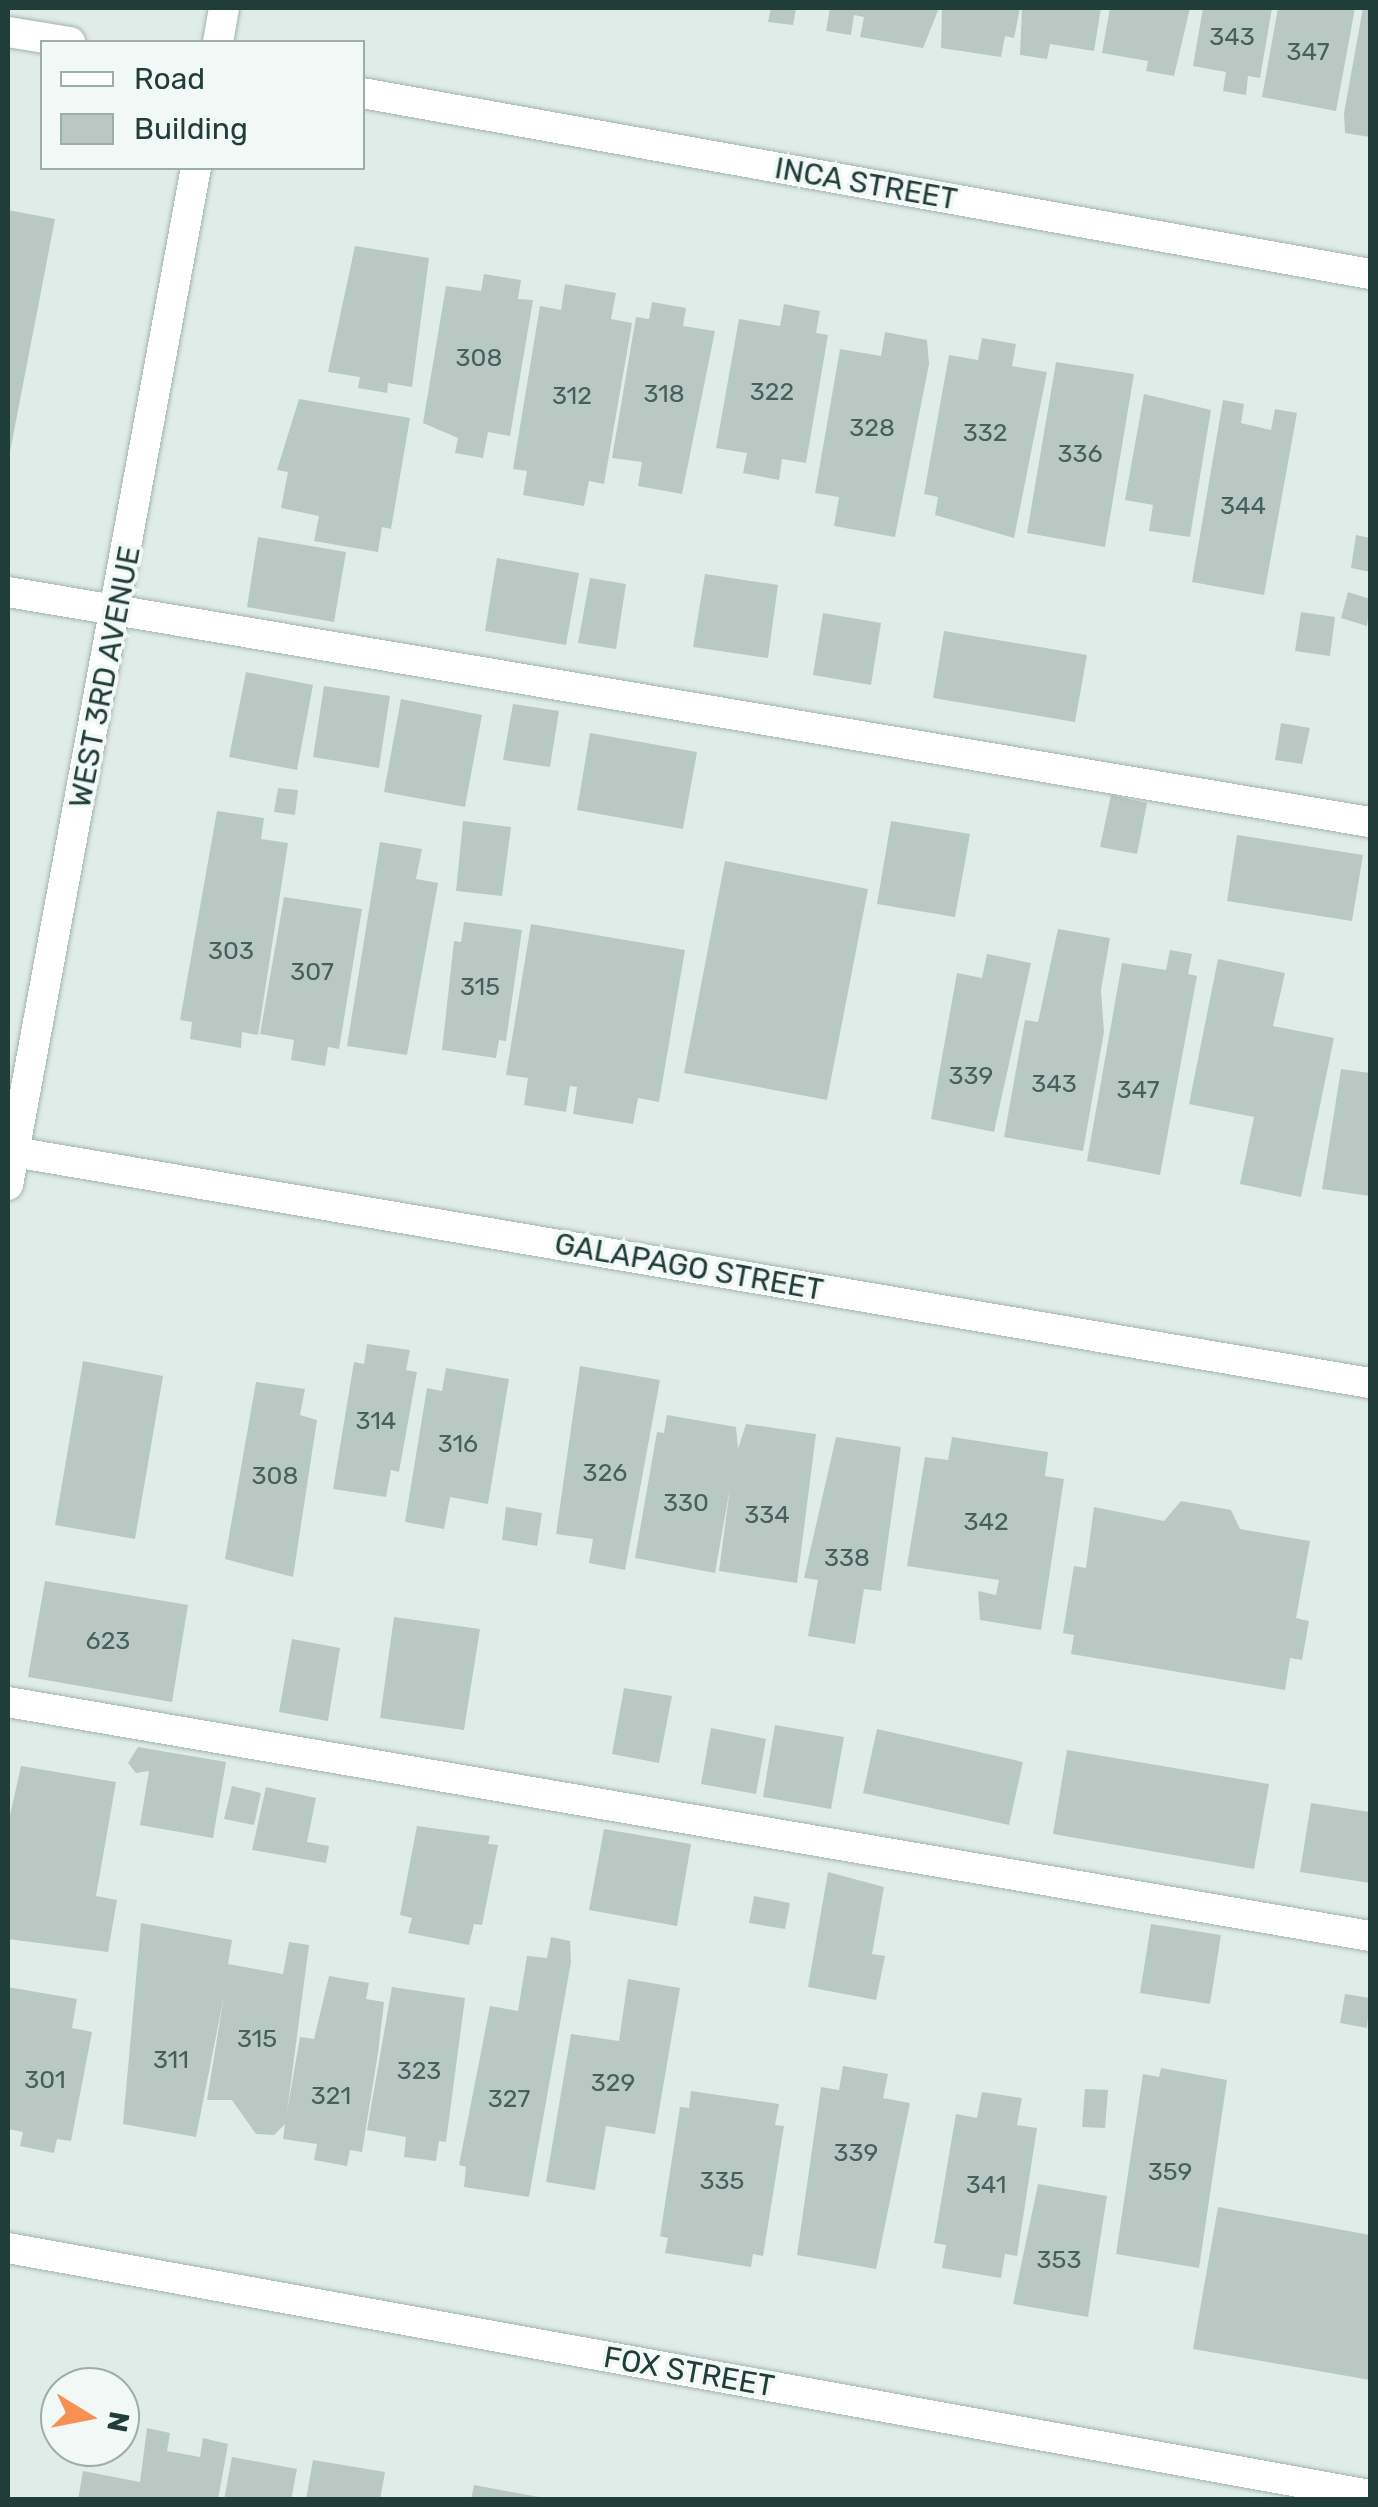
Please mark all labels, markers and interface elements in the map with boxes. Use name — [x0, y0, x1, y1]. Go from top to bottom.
house number: 343 — [1209, 22, 1255, 52]
house number: 347 — [1287, 37, 1329, 67]
legend — [40, 40, 365, 170]
text: Road — [134, 61, 205, 97]
text: Building — [134, 111, 248, 147]
street label: INCA STREET — [772, 150, 960, 218]
house number: 308 — [456, 343, 502, 373]
house number: 322 — [750, 377, 794, 407]
house number: 318 — [643, 379, 685, 409]
house number: 312 — [552, 381, 592, 411]
house number: 328 — [849, 413, 895, 443]
house number: 332 — [963, 418, 1007, 448]
house number: 336 — [1057, 439, 1103, 469]
house number: 344 — [1220, 491, 1266, 521]
street label: WEST 3RD AVENUE — [62, 542, 148, 812]
house number: 303 — [208, 936, 254, 966]
house number: 307 — [290, 957, 334, 987]
house number: 315 — [460, 972, 500, 1002]
house number: 339 — [949, 1061, 993, 1091]
house number: 343 — [1031, 1069, 1077, 1099]
house number: 347 — [1117, 1075, 1159, 1105]
street label: GALAPAGO STREET — [552, 1226, 826, 1308]
house number: 314 — [356, 1406, 396, 1436]
house number: 316 — [438, 1429, 478, 1459]
house number: 326 — [583, 1458, 627, 1488]
house number: 308 — [252, 1461, 298, 1491]
house number: 330 — [663, 1488, 709, 1518]
house number: 334 — [744, 1500, 790, 1530]
house number: 342 — [963, 1507, 1009, 1537]
house number: 338 — [824, 1543, 870, 1573]
house number: 623 — [86, 1626, 130, 1656]
house number: 315 — [237, 2024, 277, 2054]
house number: 311 — [153, 2045, 189, 2075]
house number: 323 — [397, 2056, 441, 2086]
house number: 301 — [24, 2065, 66, 2095]
house number: 329 — [591, 2068, 635, 2098]
house number: 321 — [311, 2081, 351, 2111]
house number: 327 — [488, 2084, 530, 2114]
house number: 339 — [834, 2138, 878, 2168]
house number: 359 — [1148, 2157, 1192, 2187]
house number: 335 — [700, 2166, 744, 2196]
house number: 341 — [966, 2170, 1006, 2200]
house number: 353 — [1037, 2245, 1081, 2275]
street label: FOX STREET — [601, 2339, 777, 2405]
north arrow — [40, 2367, 140, 2467]
text: N — [100, 2409, 136, 2435]

